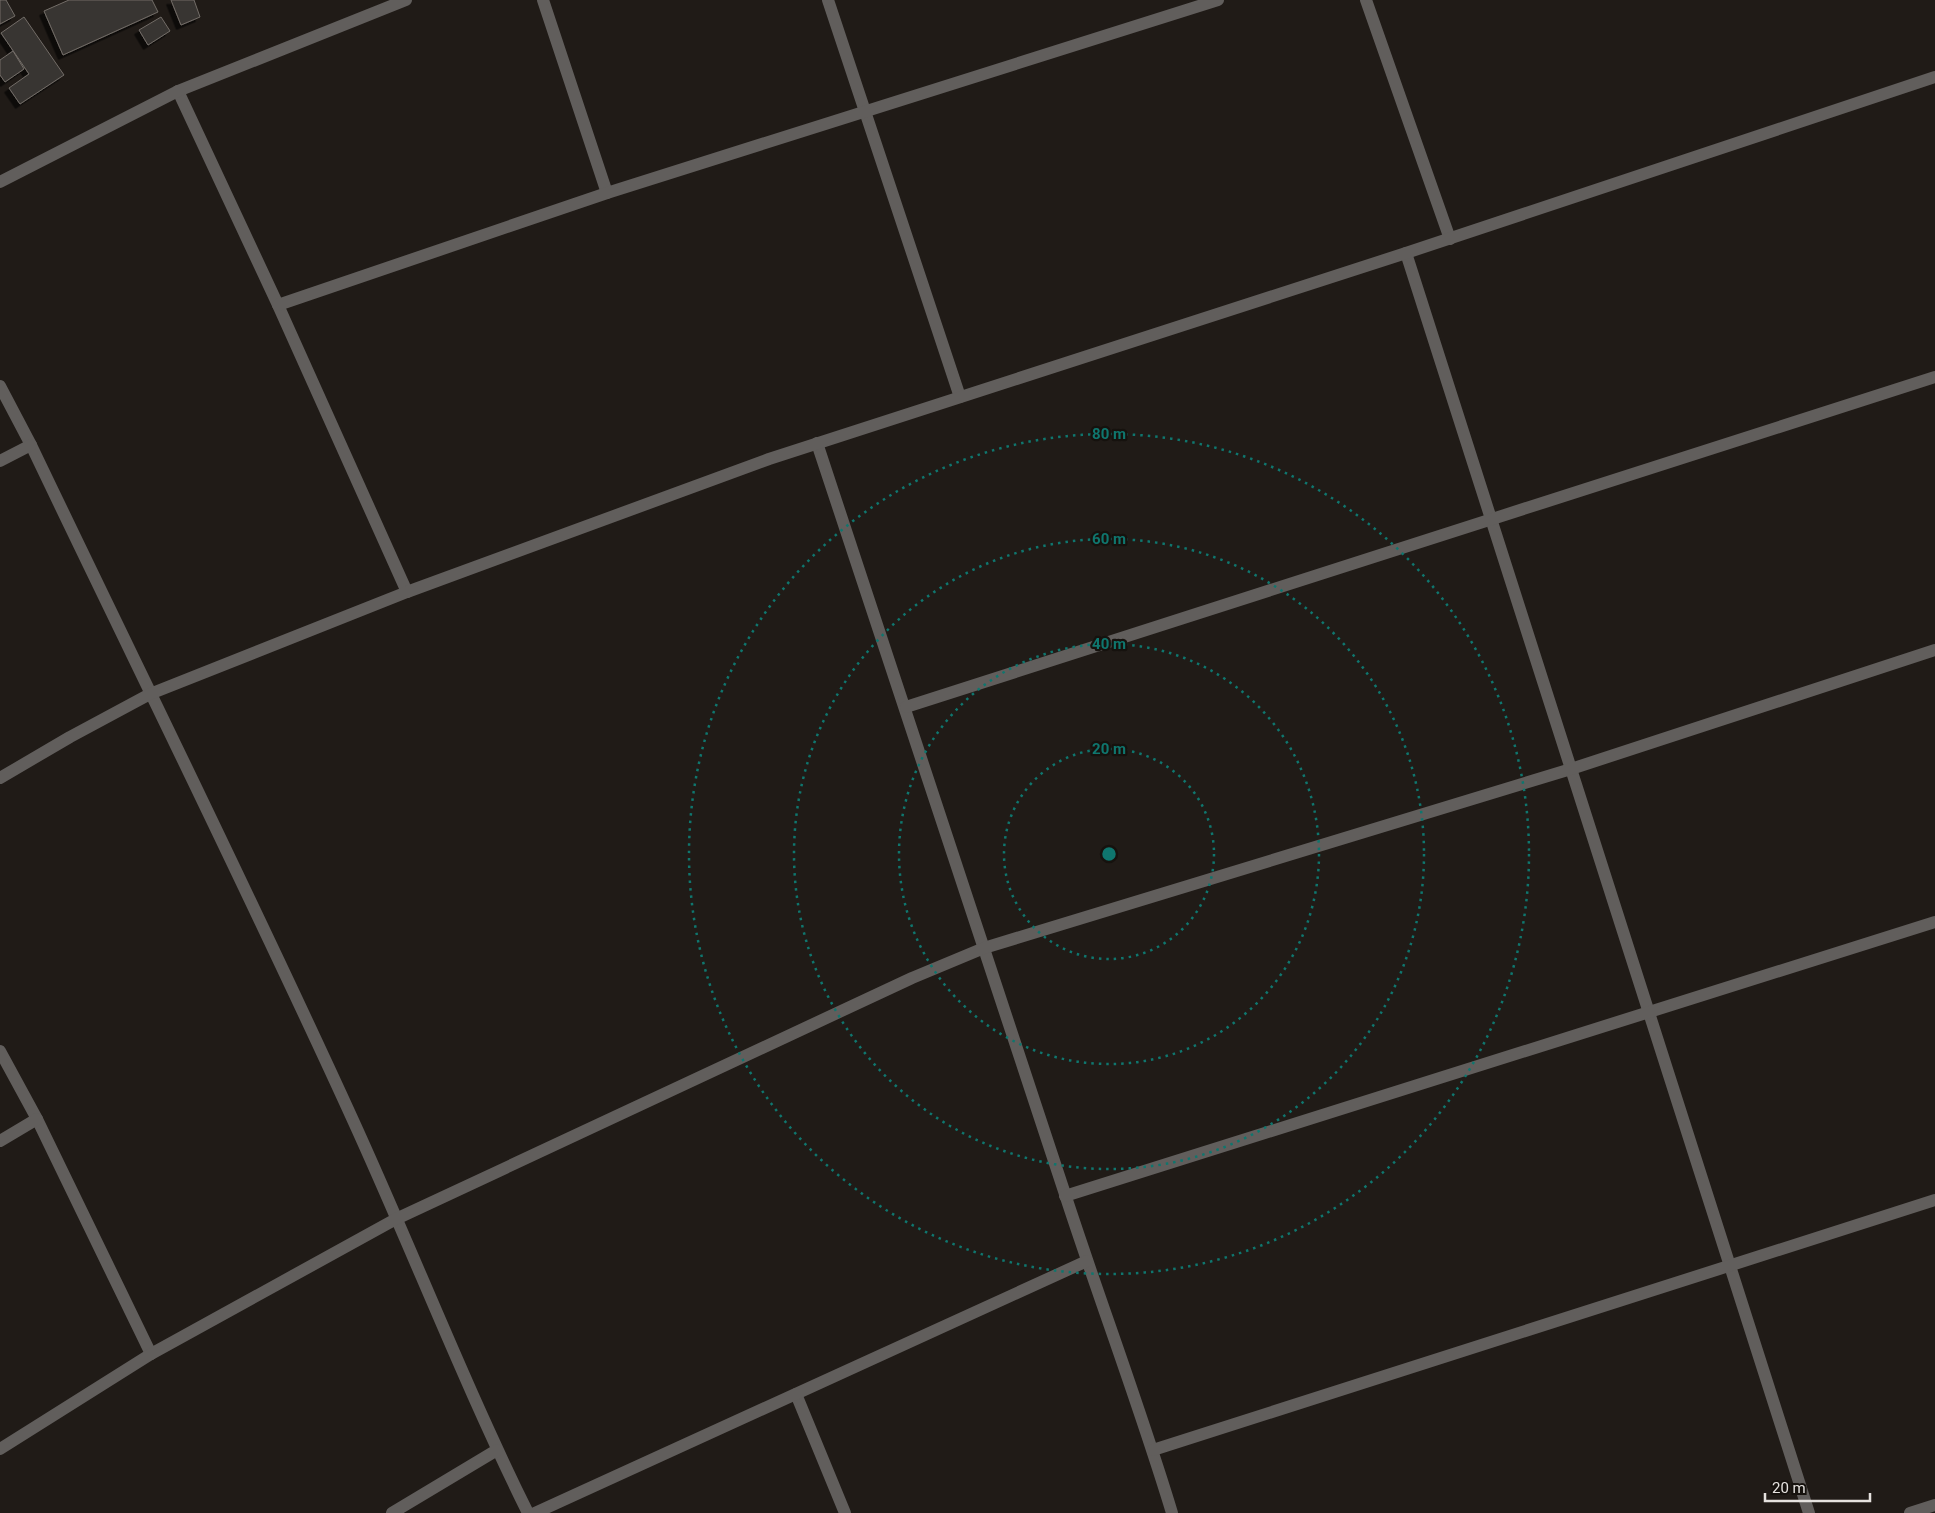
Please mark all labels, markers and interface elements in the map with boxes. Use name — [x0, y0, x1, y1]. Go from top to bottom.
text: 80 m — [1092, 425, 1126, 443]
text: 60 m — [1092, 530, 1126, 548]
text: 40 m — [1092, 635, 1126, 653]
text: 20 m — [1092, 740, 1126, 758]
centre of rings — [1100, 845, 1118, 863]
scale bar — [1765, 1470, 1870, 1502]
text: 20 m — [1772, 1479, 1806, 1497]

